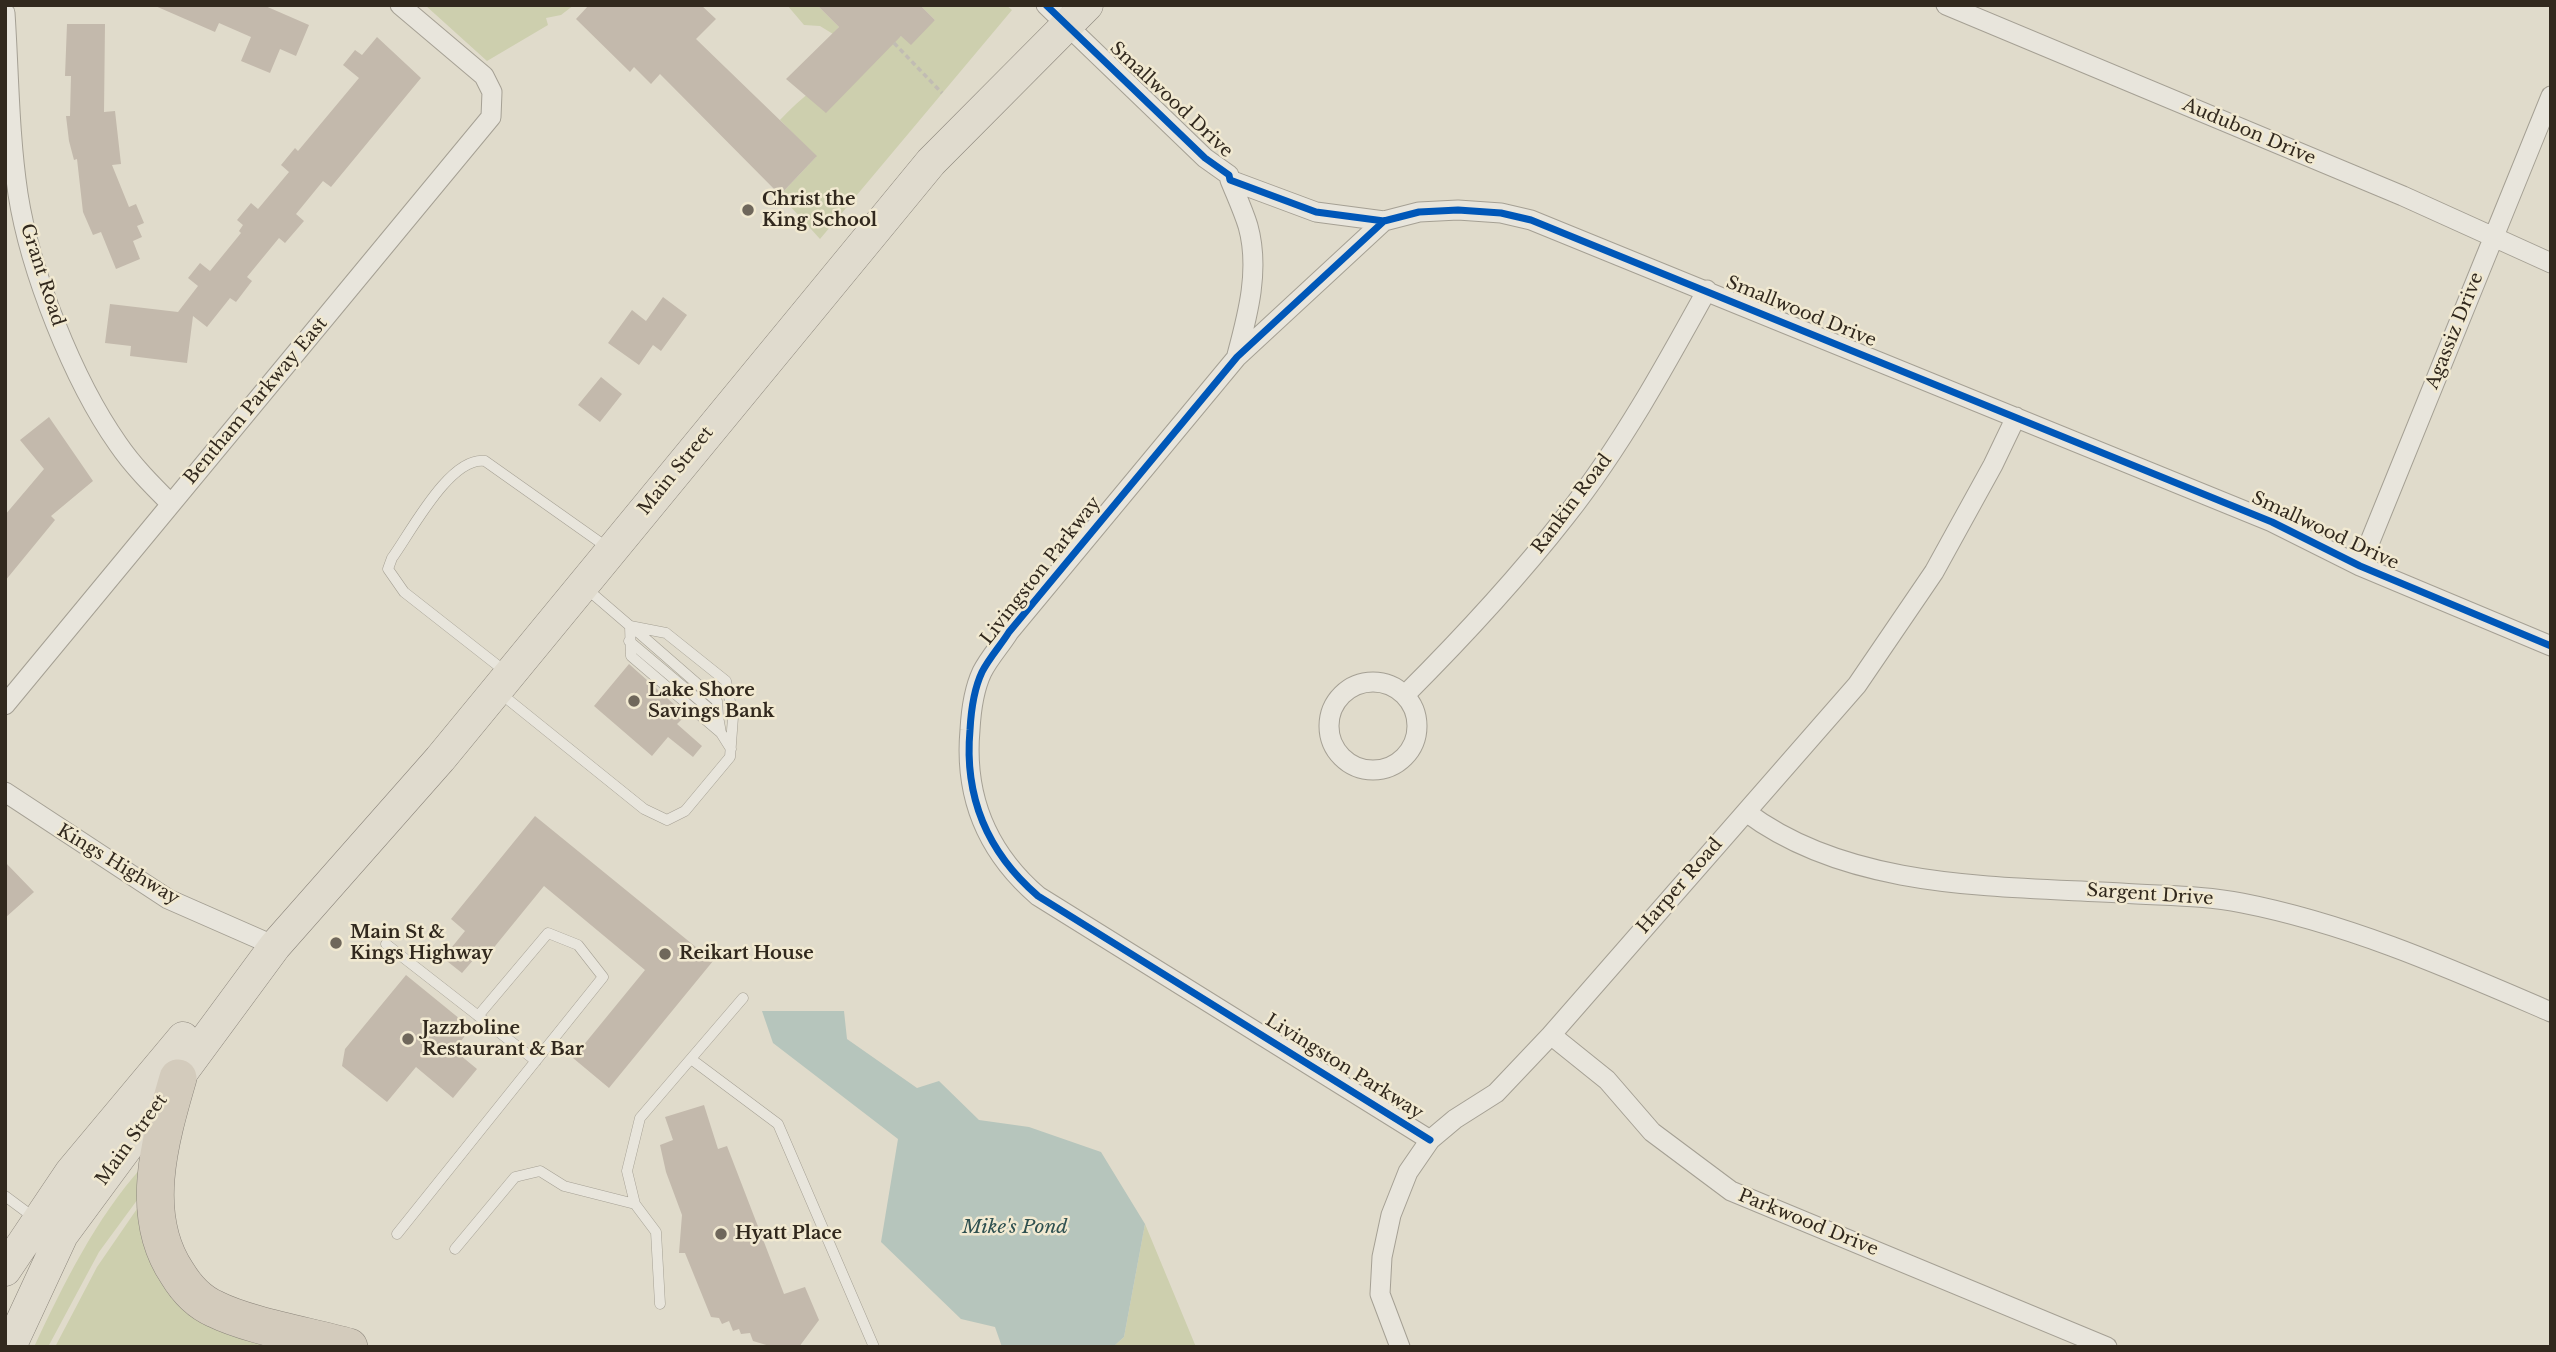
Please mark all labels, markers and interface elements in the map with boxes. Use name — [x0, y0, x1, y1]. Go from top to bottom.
street label: Smallwood Drive — [1105, 38, 1237, 162]
street label: Audubon Drive — [2179, 94, 2319, 170]
place label: Christ the King School — [762, 189, 877, 232]
marker: Christ the King School — [740, 202, 756, 218]
street label: Grant Road — [15, 221, 69, 329]
street label: Agassiz Drive — [2422, 270, 2488, 392]
street label: Smallwood Drive — [1723, 272, 1879, 352]
street label: Bentham Parkway East — [180, 313, 332, 489]
street label: Main Street — [634, 422, 718, 520]
street label: Rankin Road — [1527, 450, 1617, 558]
street label: Smallwood Drive — [2248, 487, 2402, 575]
street label: Livingston Parkway — [977, 493, 1105, 649]
place label: Lake Shore Savings Bank — [648, 680, 775, 722]
marker: Lake Shore Savings Bank — [626, 693, 642, 709]
street label: Kings Highway — [53, 820, 183, 910]
street label: Harper Road — [1633, 834, 1727, 938]
street label: Sargent Drive — [2086, 880, 2214, 910]
place label: Main St & Kings Highway — [350, 922, 493, 964]
marker: Main St & Kings Highway — [328, 935, 344, 951]
place label: Reikart House — [679, 943, 814, 965]
marker: Reikart House — [657, 946, 673, 962]
street label: Livingston Parkway — [1261, 1010, 1427, 1124]
place label: Jazzboline Restaurant & Bar — [422, 1018, 584, 1060]
marker: Jazzboline Restaurant & Bar — [400, 1031, 416, 1047]
street label: Main Street — [92, 1090, 172, 1190]
street label: Parkwood Drive — [1735, 1185, 1881, 1261]
water label: Mike's Pond — [962, 1217, 1068, 1239]
place label: Hyatt Place — [735, 1223, 842, 1245]
marker: Hyatt Place — [713, 1226, 729, 1242]

